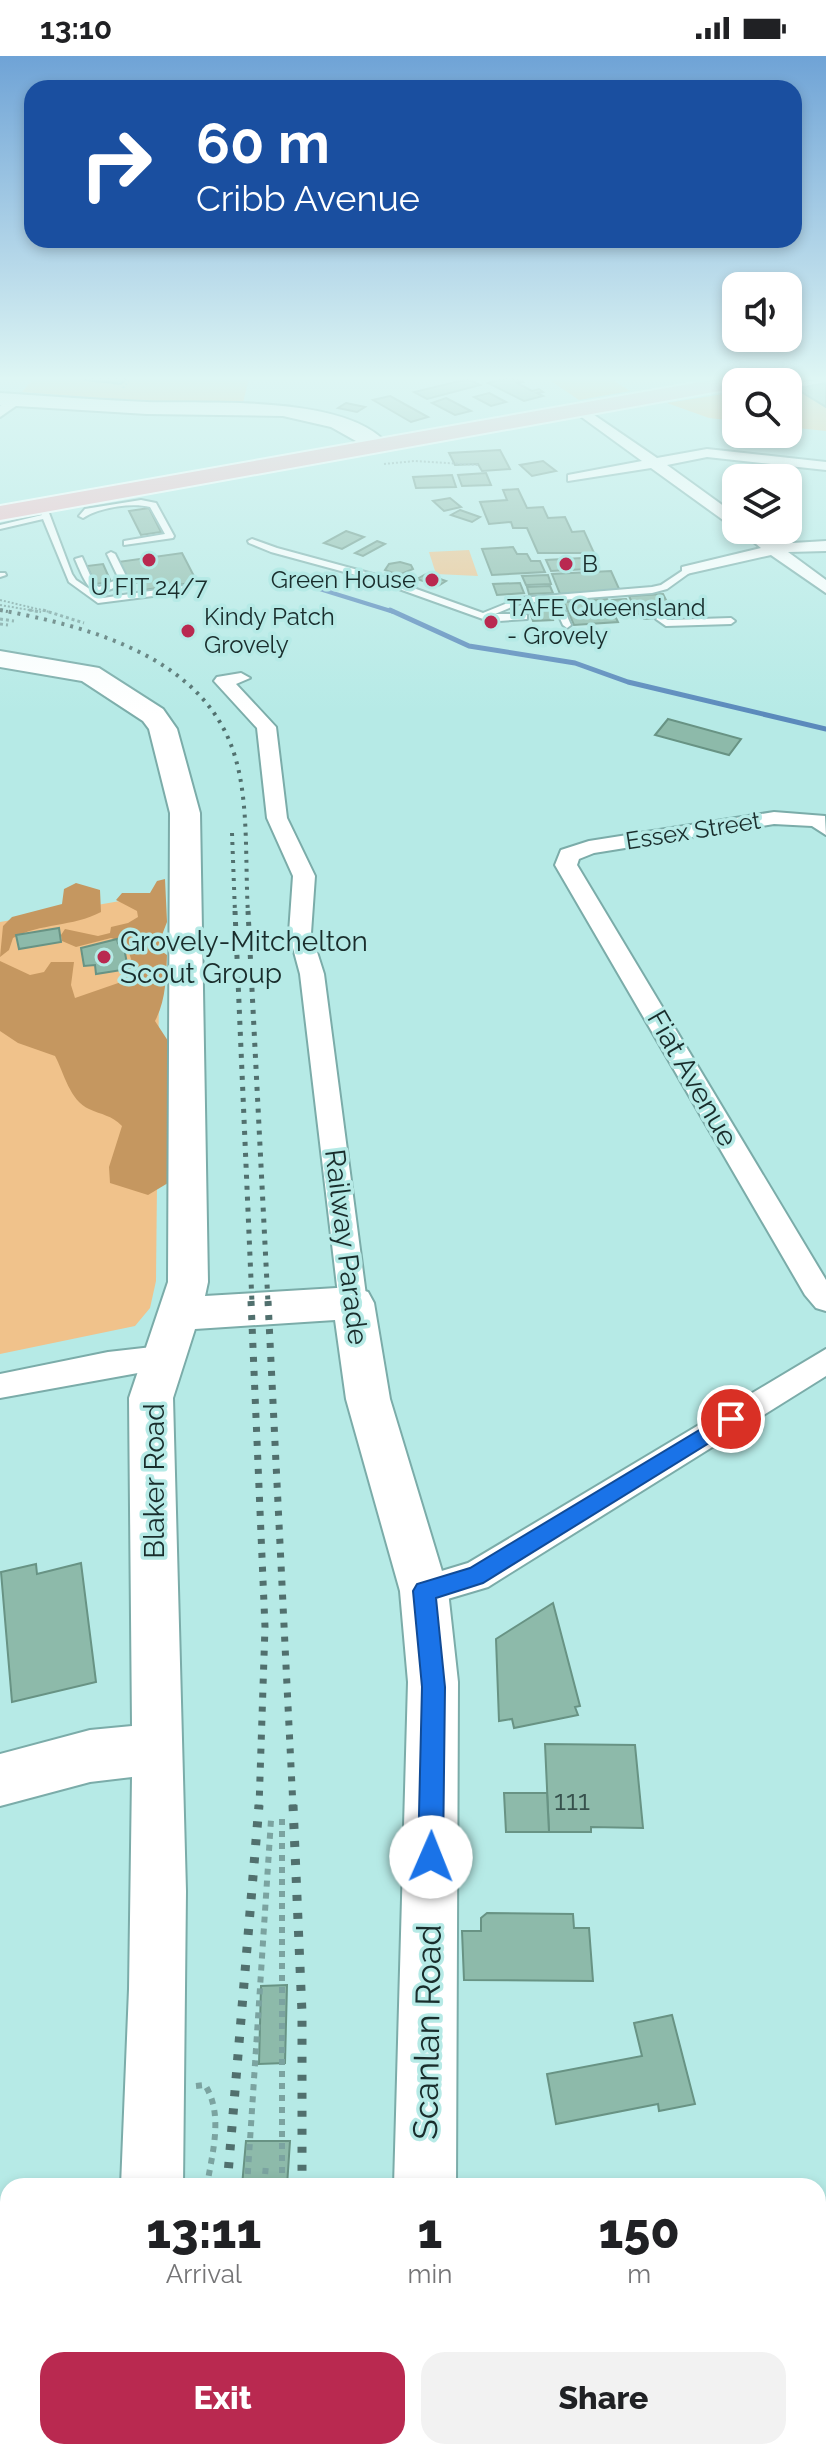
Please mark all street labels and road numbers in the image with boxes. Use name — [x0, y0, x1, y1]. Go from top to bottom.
street label: Essex Street — [623, 806, 762, 855]
street label: Fiat Avenue — [640, 1004, 745, 1152]
street label: Railway Parade — [318, 1147, 375, 1347]
street label: Blaker Road — [138, 1403, 171, 1559]
street label: Scanlan Road — [405, 1924, 449, 2140]

